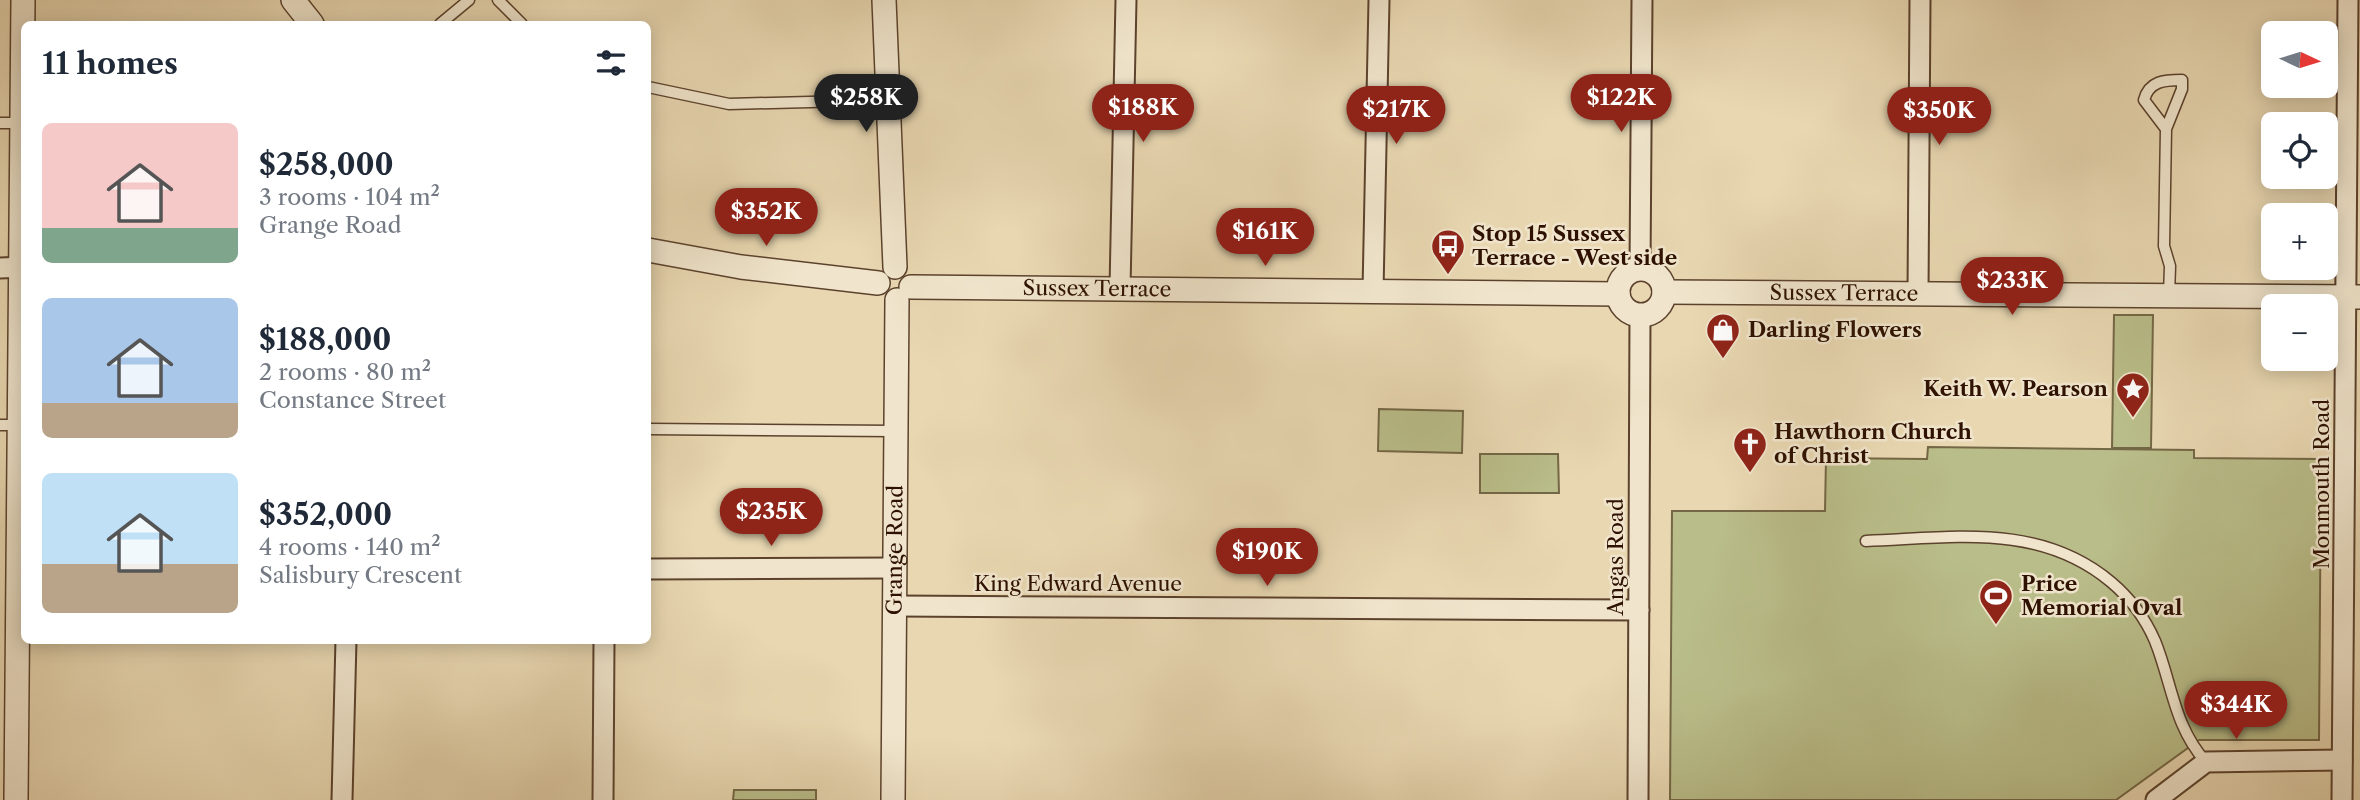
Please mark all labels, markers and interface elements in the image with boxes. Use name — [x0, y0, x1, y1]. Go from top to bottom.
north arrow — [2261, 21, 2338, 98]
map controls — [2261, 21, 2338, 371]
icon: filters — [592, 44, 630, 82]
text: 11 homes — [42, 45, 178, 82]
pin: $258K — [817, 74, 915, 134]
pin: $122K — [1572, 74, 1670, 134]
text: $258K — [830, 83, 902, 111]
text: $122K — [1587, 83, 1655, 111]
pin: $188K — [1094, 85, 1192, 144]
pin: $217K — [1347, 86, 1445, 146]
pin: $350K — [1890, 88, 1988, 147]
text: $188K — [1108, 93, 1178, 121]
text: $217K — [1362, 95, 1430, 123]
text: $350K — [1903, 96, 1975, 124]
button: locate — [2261, 112, 2338, 189]
text: $258,000 — [259, 146, 394, 183]
icon: home — [98, 151, 182, 235]
text: 3 rooms · 104 m² — [259, 183, 440, 211]
pin: $352K — [717, 188, 815, 248]
text: $352K — [731, 197, 801, 225]
button: + — [2261, 203, 2338, 280]
pin: $161K — [1216, 208, 1314, 268]
text: Grange Road — [259, 211, 402, 239]
text: $161K — [1232, 217, 1298, 245]
place label: Stop 15 Sussex Terrace - West side — [1472, 221, 1677, 270]
bus stop icon: Stop 15 Sussex Terrace - West side — [1429, 227, 1467, 276]
pin: $233K — [1963, 258, 2061, 317]
text: $233K — [1977, 266, 2047, 294]
street label: Sussex Terrace — [1022, 275, 1171, 302]
street label: Sussex Terrace — [1770, 280, 1918, 306]
button: − — [2261, 294, 2338, 371]
shop icon: Darling Flowers — [1704, 311, 1742, 360]
place label: Darling Flowers — [1748, 317, 1922, 342]
text: $188,000 — [259, 321, 391, 358]
icon: home — [98, 326, 182, 410]
text: 2 rooms · 80 m² — [259, 358, 431, 386]
place icon: Keith W. Pearson — [2114, 370, 2152, 419]
place label: Keith W. Pearson — [1923, 376, 2109, 401]
text: Constance Street — [259, 386, 446, 414]
street label: Monmouth Road — [2309, 399, 2334, 569]
place label: Hawthorn Church of Christ — [1774, 419, 1972, 468]
church icon: Hawthorn Church of Christ — [1731, 425, 1769, 474]
street label: Grange Road — [881, 485, 908, 615]
pin: $235K — [722, 489, 820, 548]
text: $352,000 — [259, 496, 392, 533]
text: $235K — [736, 497, 806, 525]
street label: Angas Road — [1603, 498, 1628, 617]
icon: home — [98, 501, 182, 585]
pin: $190K — [1218, 528, 1316, 588]
text: 4 rooms · 140 m² — [259, 533, 441, 561]
text: $190K — [1232, 537, 1302, 565]
text: Salisbury Crescent — [259, 561, 462, 589]
street label: King Edward Avenue — [974, 571, 1182, 596]
place label: Price Memorial Oval — [2021, 571, 2182, 620]
sports icon: Price Memorial Oval — [1977, 577, 2015, 626]
pin: $344K — [2187, 682, 2285, 741]
text: $344K — [2200, 690, 2272, 718]

